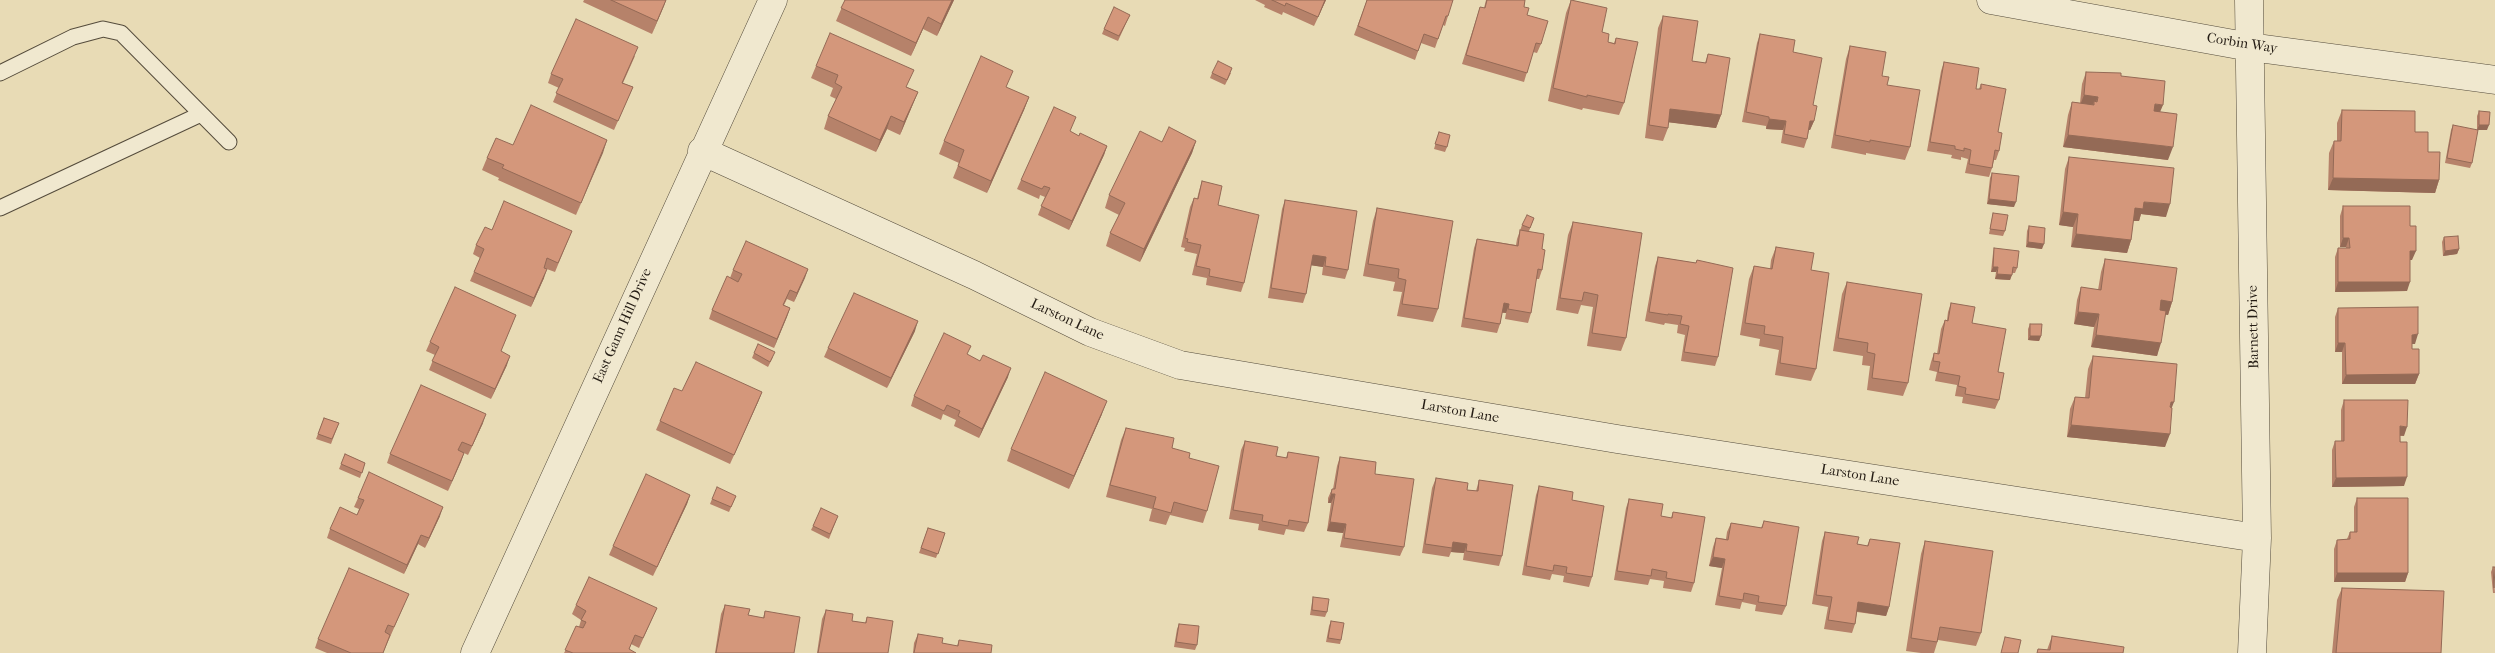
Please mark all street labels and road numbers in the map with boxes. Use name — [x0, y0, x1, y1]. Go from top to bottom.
street label: Corbin Way — [2205, 30, 2279, 58]
street label: East Gann Hill Drive — [590, 266, 656, 386]
street label: Barnett Drive — [2245, 285, 2263, 369]
street label: Larston Lane — [1028, 296, 1106, 344]
street label: Larston Lane — [1420, 397, 1500, 427]
street label: Larston Lane — [1820, 462, 1900, 490]

